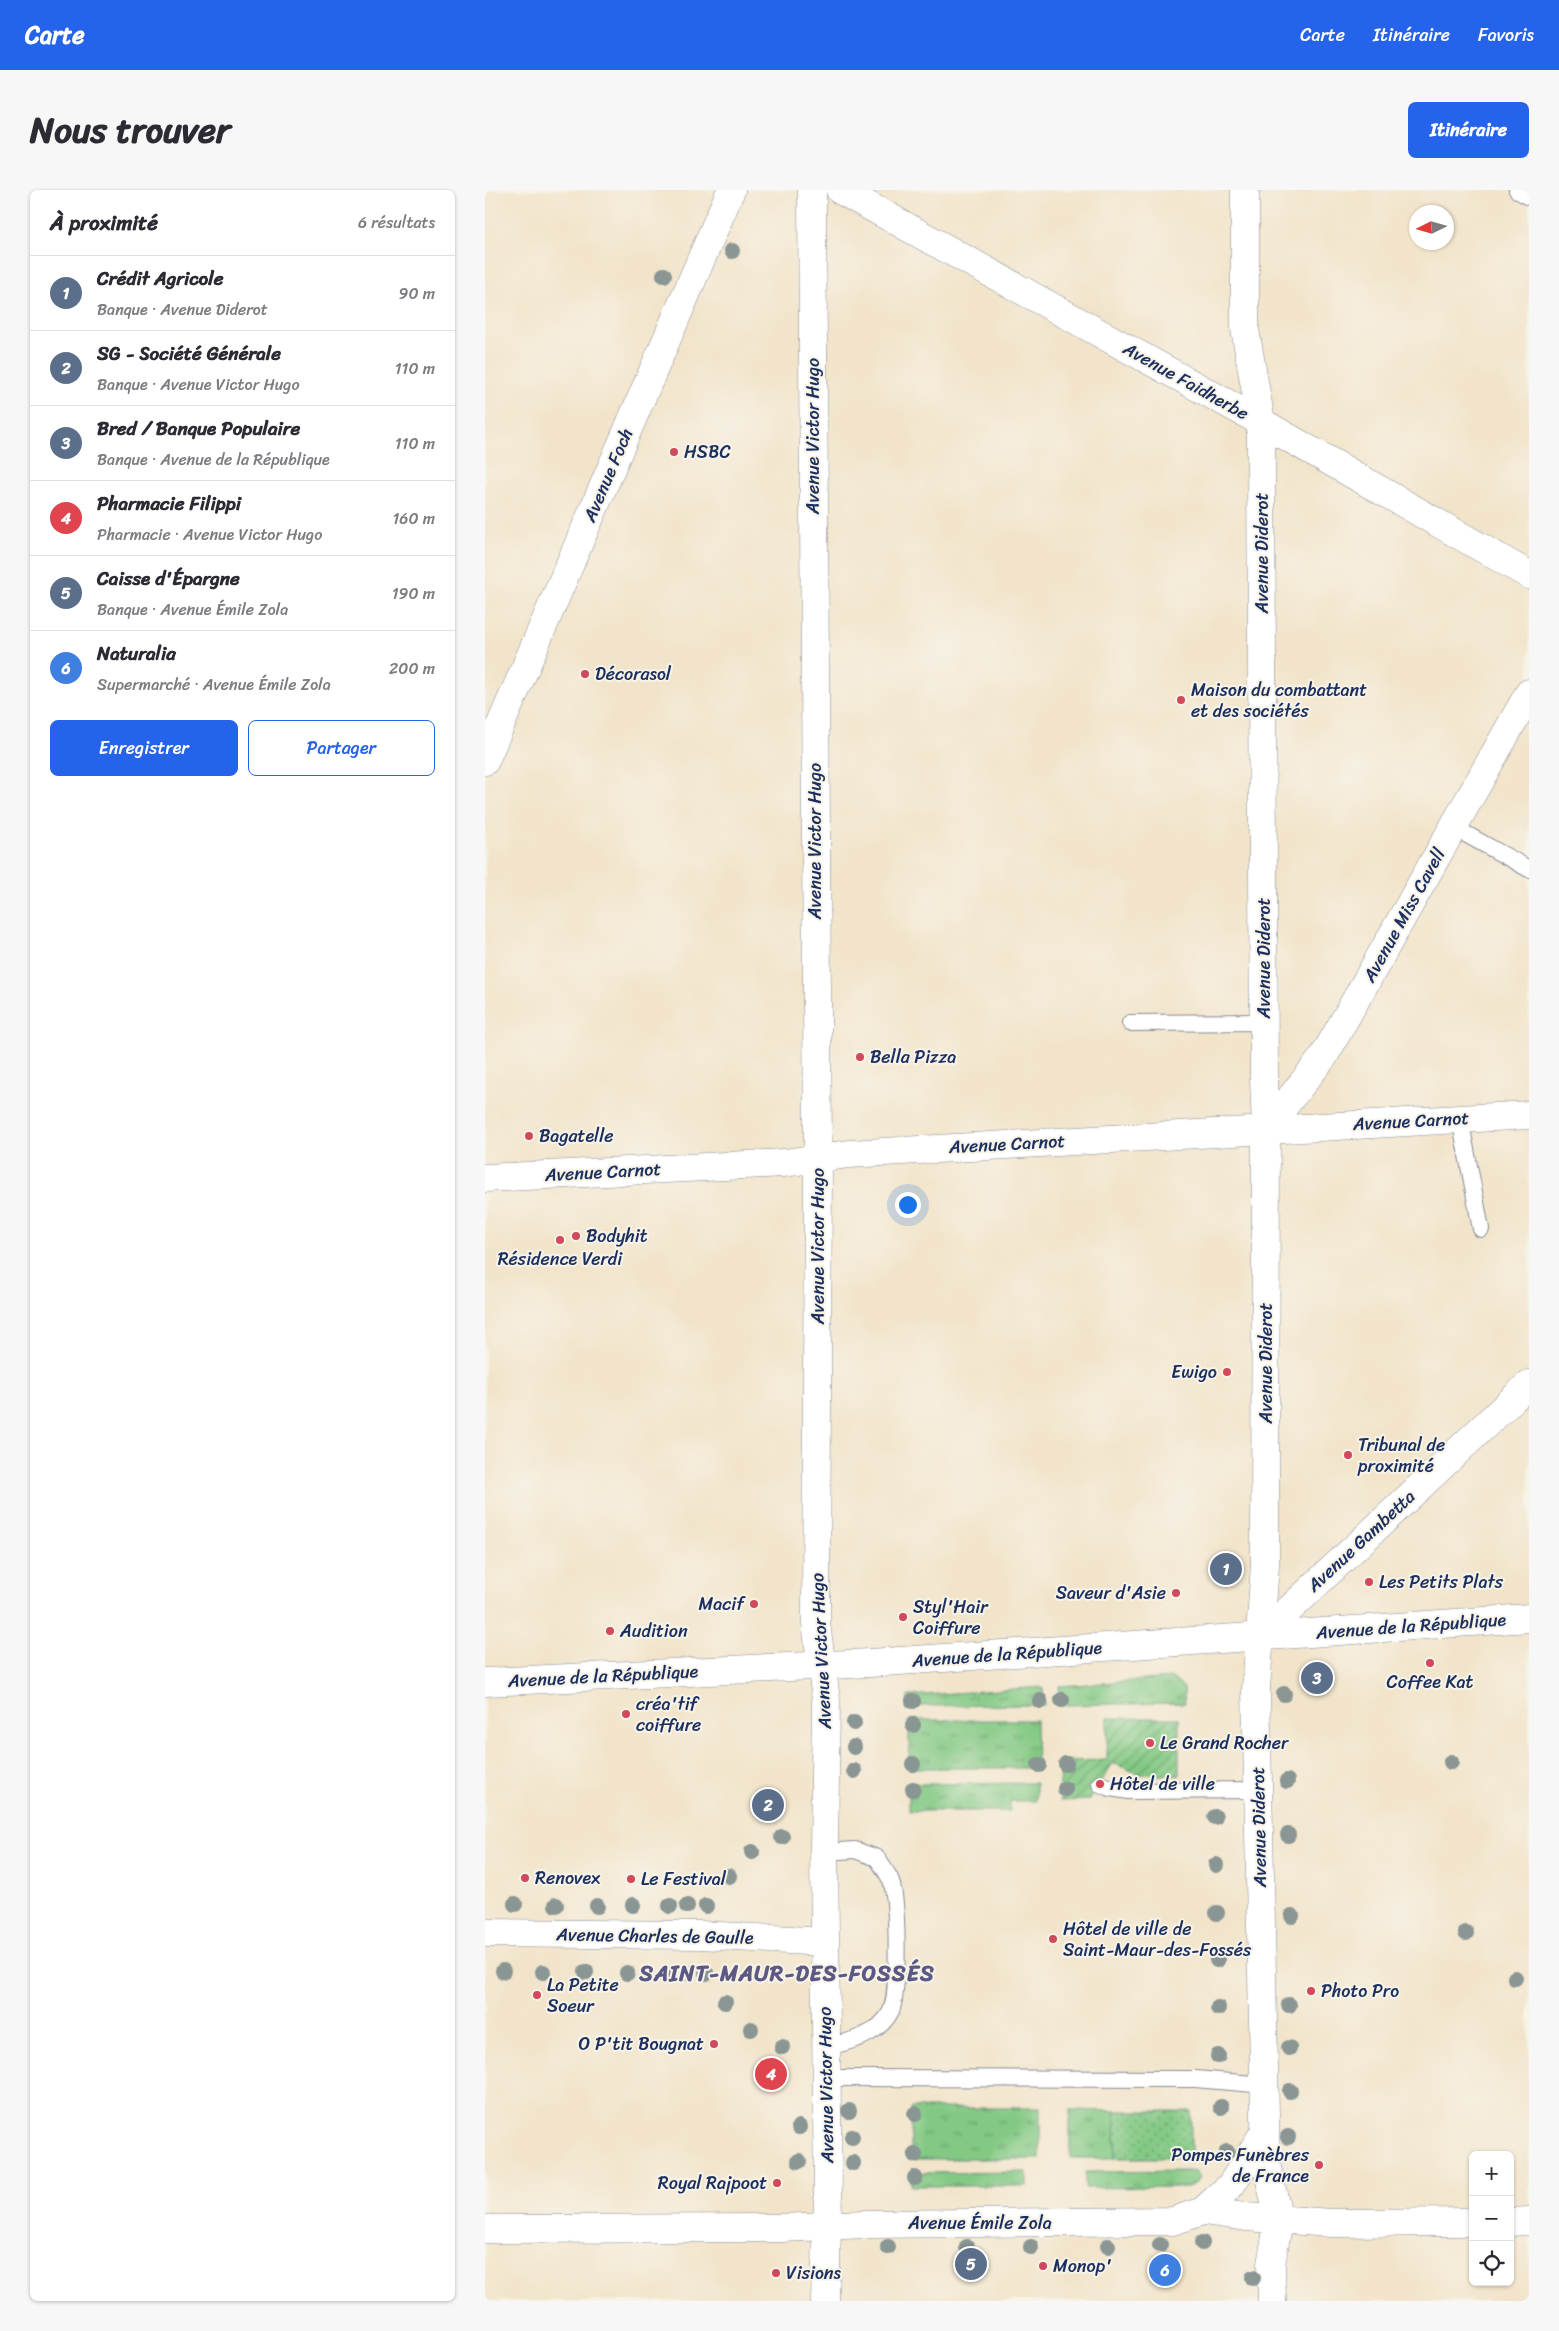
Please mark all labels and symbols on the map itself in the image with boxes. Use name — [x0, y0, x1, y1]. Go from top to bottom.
north arrow — [1409, 205, 1454, 250]
street label: Avenue Faidherbe — [1116, 333, 1255, 429]
street label: Avenue Victor Hugo — [797, 358, 829, 515]
street label: Avenue Foch — [573, 423, 642, 528]
place label: HSBC — [684, 436, 732, 468]
marker: HSBC — [668, 446, 680, 458]
street label: Avenue Diderot — [1246, 492, 1278, 614]
place label: Décorasol — [595, 658, 672, 690]
marker: Décorasol — [579, 668, 591, 680]
place label: Maison du combattant et des sociétés — [1191, 674, 1367, 727]
marker: Maison du combattant et des sociétés — [1175, 694, 1187, 706]
street label: Avenue Victor Hugo — [799, 763, 831, 920]
street label: Avenue Miss Cavell — [1353, 841, 1455, 989]
street label: Avenue Diderot — [1248, 897, 1280, 1019]
place label: Bella Pizza — [870, 1041, 956, 1073]
marker: Bella Pizza — [854, 1051, 866, 1063]
street label: Avenue Carnot — [1351, 1102, 1470, 1140]
place label: Bagatelle — [539, 1120, 614, 1152]
street label: Avenue Carnot — [947, 1125, 1066, 1163]
marker: Bagatelle — [523, 1130, 535, 1142]
street label: Avenue Carnot — [543, 1153, 662, 1191]
street label: Avenue Victor Hugo — [802, 1168, 834, 1325]
your location — [895, 1192, 921, 1218]
place label: Bodyhit — [586, 1220, 648, 1252]
marker: Bodyhit — [570, 1230, 582, 1242]
marker: Résidence Verdi — [554, 1234, 566, 1246]
place label: Résidence Verdi — [498, 1243, 623, 1275]
street label: Avenue Diderot — [1250, 1302, 1282, 1424]
place label: Ewigo — [1171, 1356, 1217, 1388]
marker: Ewigo — [1221, 1366, 1233, 1378]
place label: Tribunal de proximité — [1357, 1429, 1445, 1482]
marker: Tribunal de proximité — [1342, 1449, 1354, 1461]
street label: Avenue Gambetta — [1298, 1482, 1423, 1601]
pin: 1 — [1210, 1550, 1242, 1588]
place label: Les Petits Plats — [1379, 1566, 1504, 1598]
street label: Avenue Victor Hugo — [801, 1572, 841, 1731]
marker: Les Petits Plats — [1363, 1576, 1375, 1588]
place label: Saveur d'Asie — [1056, 1577, 1166, 1609]
marker: Saveur d'Asie — [1170, 1587, 1182, 1599]
place label: Macif — [699, 1588, 746, 1620]
place label: Styl'Hair Coiffure — [913, 1591, 989, 1644]
marker: Macif — [748, 1598, 760, 1610]
street label: Avenue de la République — [1314, 1603, 1507, 1649]
marker: Styl'Hair Coiffure — [897, 1611, 909, 1623]
place label: Audition — [619, 1615, 688, 1647]
marker: Audition — [604, 1625, 616, 1637]
street label: Avenue de la République — [910, 1631, 1103, 1677]
street label: Avenue de la République — [506, 1655, 699, 1697]
marker: Coffee Kat — [1424, 1657, 1436, 1669]
pin: 3 — [1301, 1659, 1333, 1697]
place label: Coffee Kat — [1387, 1666, 1474, 1698]
place label: créa'tif coiffure — [636, 1688, 701, 1741]
marker: créa'tif coiffure — [620, 1708, 632, 1720]
place label: Le Grand Rocher — [1160, 1727, 1290, 1759]
marker: Le Grand Rocher — [1144, 1737, 1156, 1749]
street label: Avenue Diderot — [1242, 1766, 1276, 1889]
place label: Hôtel de ville — [1110, 1768, 1215, 1800]
marker: Hôtel de ville — [1094, 1778, 1106, 1790]
pin: 2 — [752, 1786, 784, 1824]
place label: Renovex — [535, 1862, 601, 1894]
place label: Le Festival — [641, 1863, 727, 1895]
marker: Renovex — [519, 1872, 531, 1884]
marker: Le Festival — [625, 1873, 637, 1885]
place label: Hôtel de ville de Saint-Maur-des-Fossés — [1063, 1913, 1252, 1966]
street label: Avenue Charles de Gaulle — [555, 1918, 754, 1954]
marker: Hôtel de ville de Saint-Maur-des-Fossés — [1047, 1933, 1059, 1945]
district label: SAINT-MAUR-DES-FOSSÉS — [638, 1954, 935, 1993]
place label: La Petite Soeur — [547, 1969, 619, 2022]
place label: Photo Pro — [1321, 1975, 1399, 2007]
marker: Photo Pro — [1305, 1985, 1317, 1997]
marker: La Petite Soeur — [531, 1989, 543, 2001]
street label: Avenue Victor Hugo — [809, 2006, 843, 2165]
place label: O P'tit Bougnat — [579, 2028, 704, 2060]
marker: O P'tit Bougnat — [708, 2038, 720, 2050]
pin: 4 — [755, 2055, 787, 2093]
place label: Pompes Funèbres de France — [1171, 2139, 1310, 2192]
marker: Pompes Funèbres de France — [1313, 2159, 1325, 2171]
place label: Royal Rajpoot — [658, 2167, 767, 2199]
marker: Royal Rajpoot — [771, 2177, 783, 2189]
street label: Avenue Émile Zola — [907, 2207, 1052, 2239]
pin: 5 — [955, 2245, 987, 2283]
place label: Monop' — [1053, 2250, 1112, 2282]
pin: 6 — [1149, 2251, 1181, 2289]
place label: Visions — [786, 2257, 842, 2289]
marker: Monop' — [1037, 2260, 1049, 2272]
marker: Visions — [770, 2267, 782, 2279]

